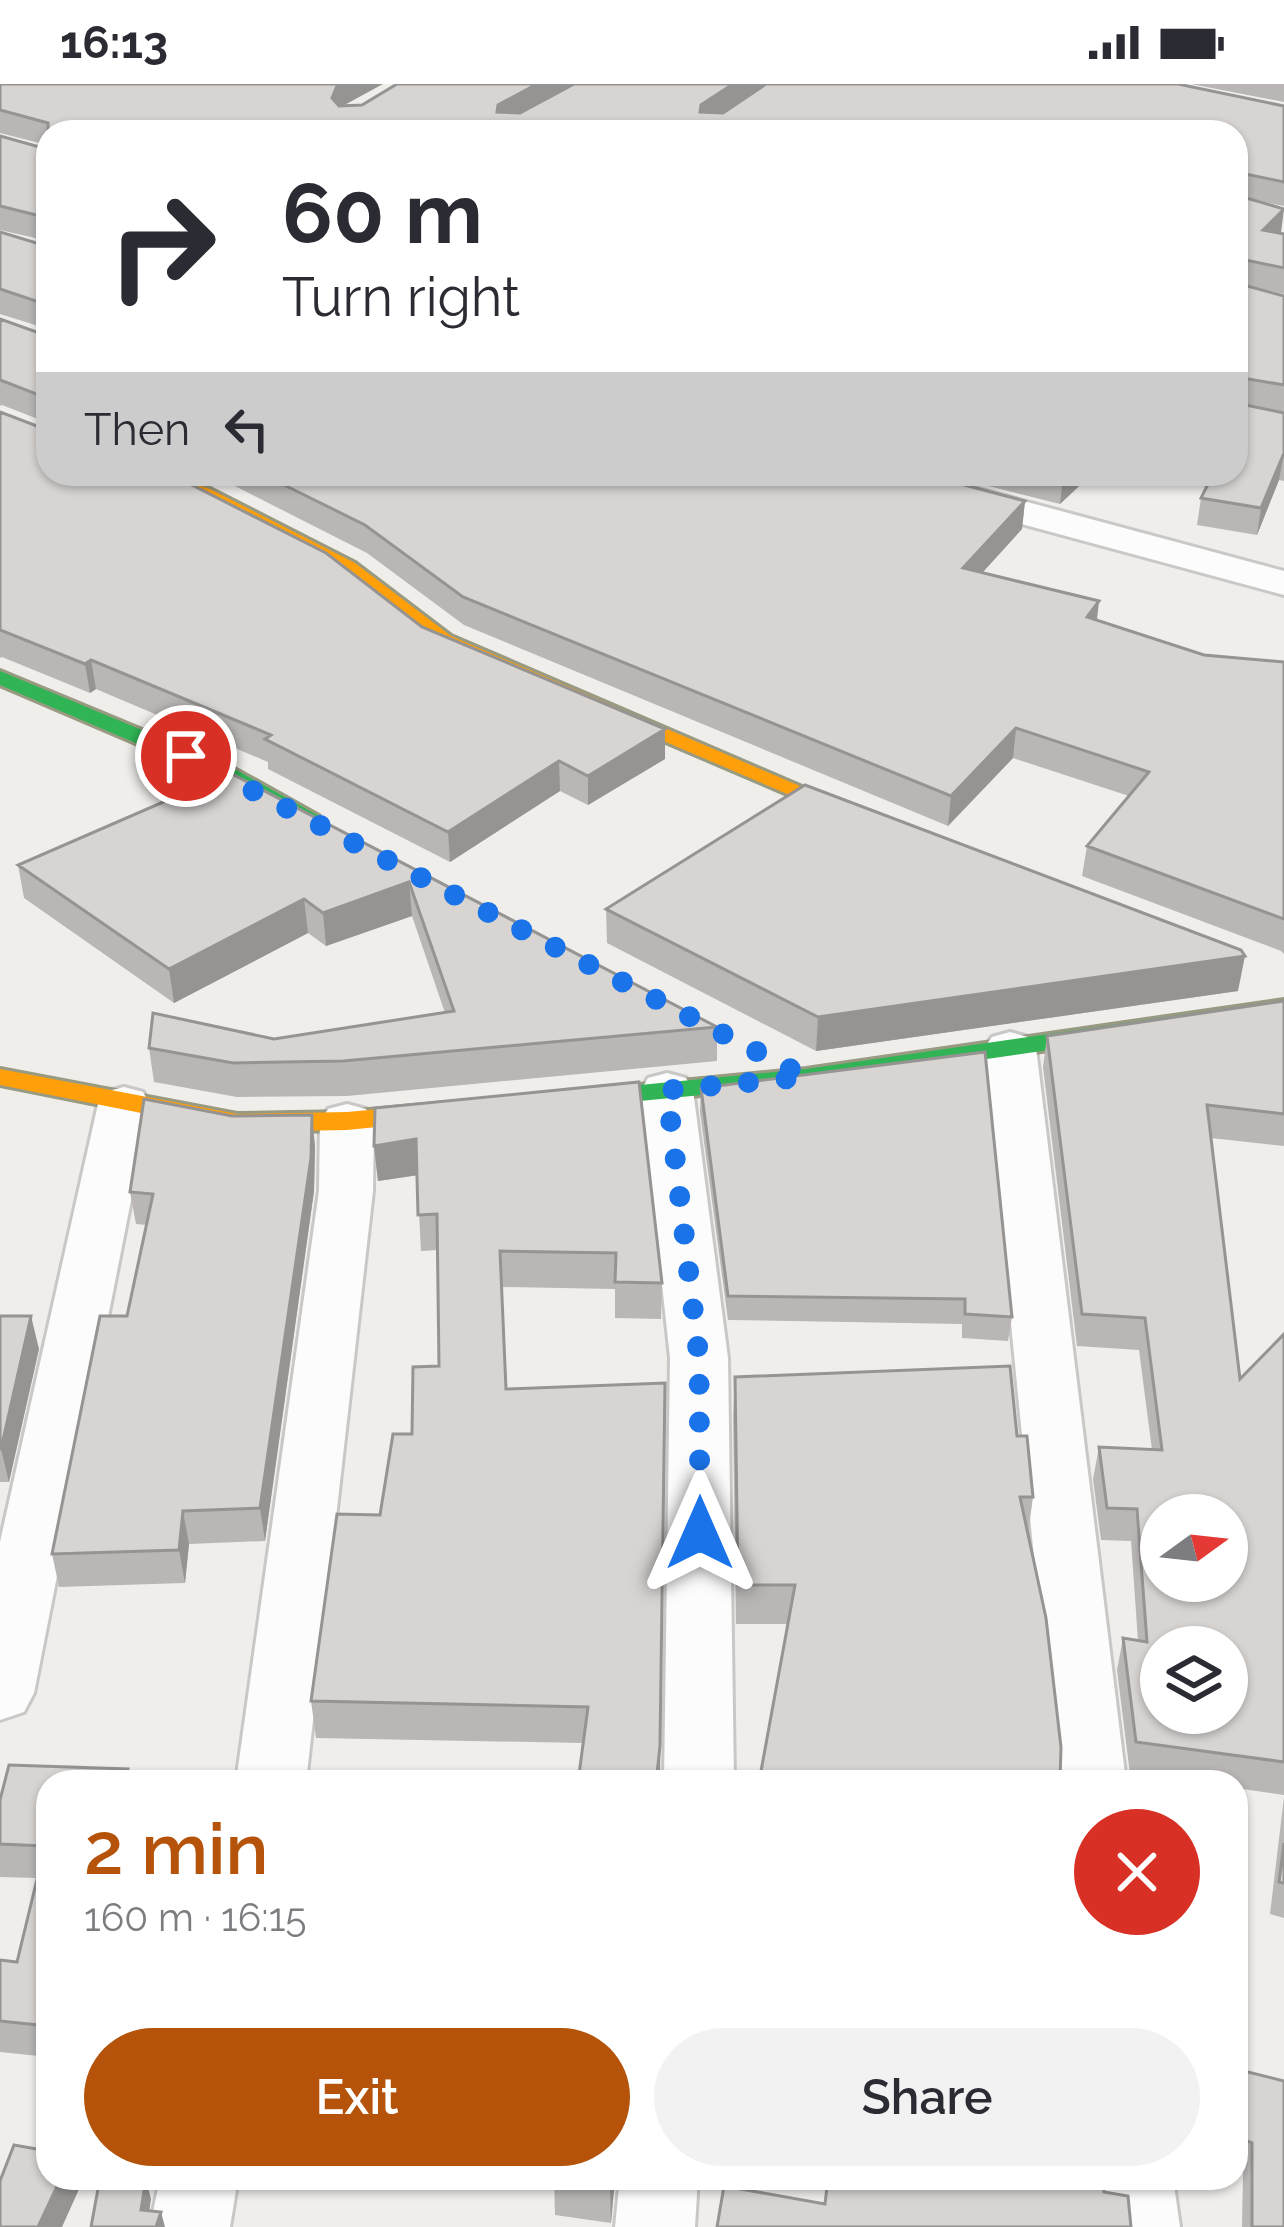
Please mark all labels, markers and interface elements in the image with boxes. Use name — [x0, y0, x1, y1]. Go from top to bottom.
text: 16:13 — [60, 16, 168, 69]
text: 60 m — [282, 164, 483, 263]
icon: right — [84, 168, 240, 324]
text: Turn right — [282, 265, 520, 329]
icon: left — [214, 396, 280, 462]
text: Then — [84, 403, 190, 456]
pin — [135, 705, 237, 807]
icon: arrive — [153, 723, 219, 789]
position arrow — [637, 1470, 763, 1596]
north arrow — [1140, 1494, 1248, 1602]
map controls — [1140, 1494, 1248, 1734]
button: layers — [1140, 1626, 1248, 1734]
text: 2 min — [84, 1806, 268, 1891]
button: close — [1074, 1809, 1200, 1935]
text: 160 m · 16:15 — [84, 1894, 307, 1940]
button: Exit — [84, 2028, 630, 2166]
button: Share — [654, 2028, 1200, 2166]

